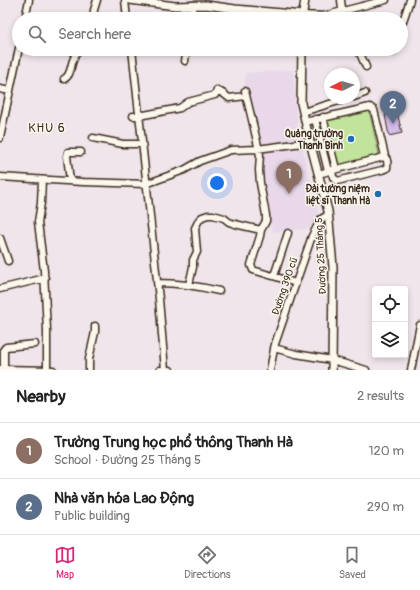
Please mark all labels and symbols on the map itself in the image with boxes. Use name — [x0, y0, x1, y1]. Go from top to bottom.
north arrow — [324, 68, 360, 104]
pin: 2 — [380, 91, 406, 124]
district label: KHU 6 — [28, 121, 66, 136]
place label: Quảng trường Thanh Bình — [285, 128, 343, 152]
marker: Quảng trường Thanh Bình — [346, 134, 356, 144]
pin: 1 — [276, 161, 302, 194]
your location — [207, 173, 227, 193]
place label: Đài tưởng niệm liệt sĩ Thanh Hà — [305, 183, 370, 207]
marker: Đài tưởng niệm liệt sĩ Thanh Hà — [373, 189, 383, 199]
street label: Đường 25 Tháng 5 — [313, 217, 329, 295]
street label: Đường 390 cũ — [269, 256, 300, 317]

